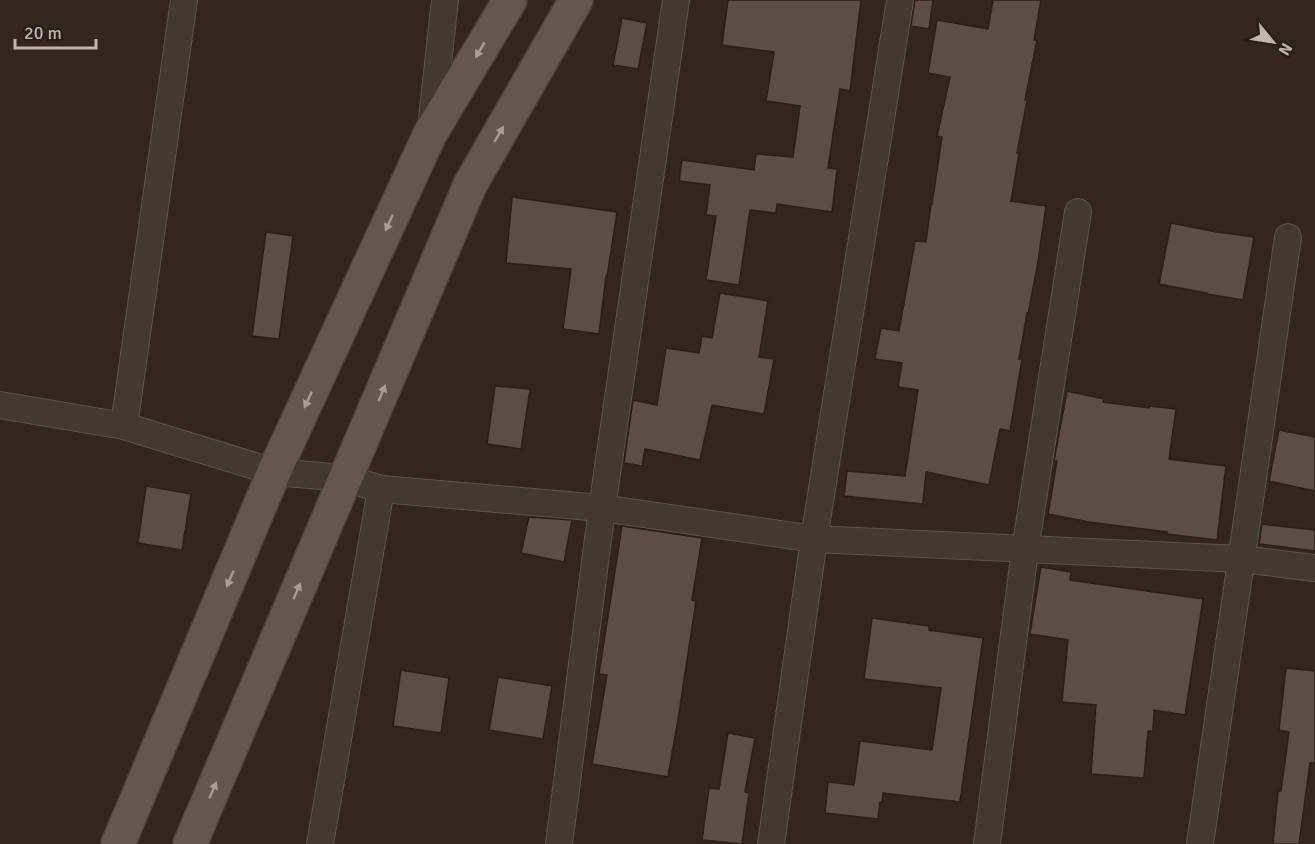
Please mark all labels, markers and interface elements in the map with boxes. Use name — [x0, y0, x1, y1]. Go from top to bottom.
scale bar — [15, 12, 96, 50]
north arrow — [1243, 12, 1303, 72]
text: 20 m — [24, 22, 62, 44]
text: N — [1274, 39, 1297, 59]
one-way arrow — [474, 42, 485, 58]
one-way arrow — [494, 126, 504, 143]
one-way arrow — [385, 214, 394, 231]
one-way arrow — [377, 383, 387, 401]
one-way arrow — [303, 391, 312, 408]
one-way arrow — [225, 570, 235, 588]
one-way arrow — [292, 582, 302, 600]
one-way arrow — [209, 781, 218, 799]

